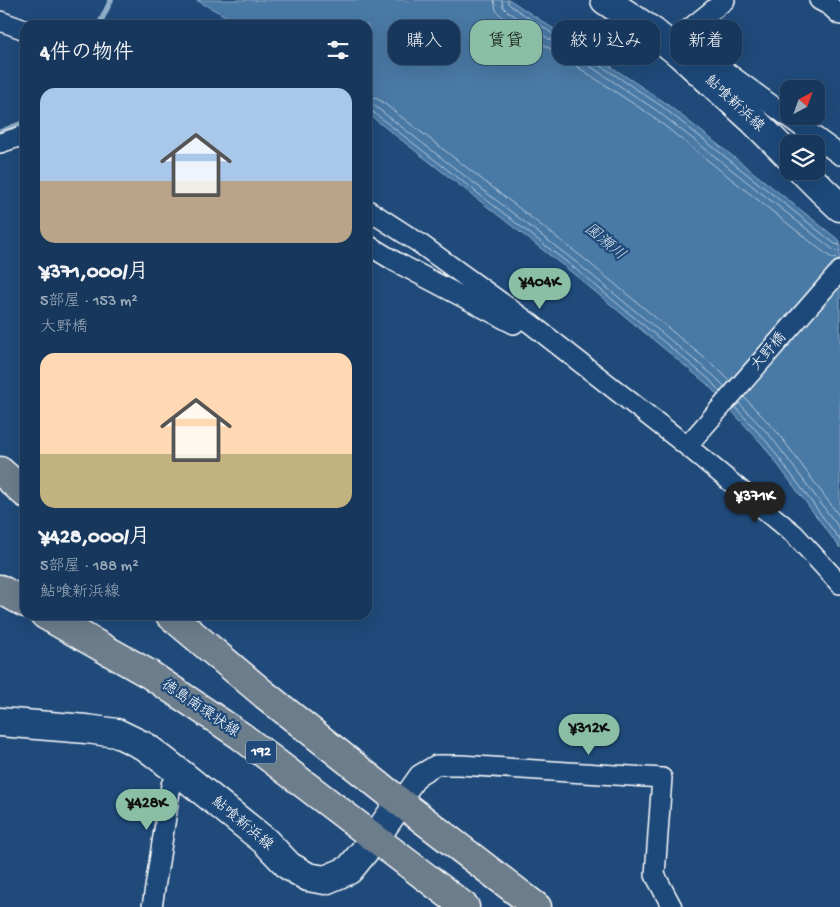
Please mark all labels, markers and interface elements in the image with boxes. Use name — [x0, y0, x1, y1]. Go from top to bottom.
chip: 購入 — [388, 20, 460, 65]
chip: 賃貸 — [470, 20, 542, 65]
chip: 絞り込み — [552, 20, 660, 65]
chip: 新着 — [670, 20, 742, 65]
icon: filters — [324, 36, 352, 64]
text: 4件の物件 — [40, 42, 134, 67]
street label: 鮎喰新浜線 — [700, 71, 768, 136]
north arrow — [780, 80, 825, 125]
map controls — [780, 80, 825, 180]
icon: home — [151, 120, 241, 210]
button: layers — [780, 135, 825, 180]
water label: 園瀬川 — [580, 220, 629, 266]
text: ¥371,000/月 — [40, 261, 148, 286]
pin: ¥404K — [505, 268, 575, 310]
text: ¥404K — [520, 274, 560, 293]
text: 5部屋 · 153 m² — [40, 293, 138, 312]
text: 大野橋 — [40, 319, 88, 338]
street label: 大野橋 — [747, 329, 791, 375]
icon: home — [151, 385, 241, 475]
pin: ¥371K — [720, 482, 790, 524]
text: ¥371K — [735, 488, 775, 507]
text: ¥428,000/月 — [40, 526, 150, 551]
text: 5部屋 · 188 m² — [40, 558, 139, 577]
text: 鮎喰新浜線 — [40, 584, 120, 603]
street label: 徳島南環状線 — [158, 676, 243, 742]
pin: ¥312K — [554, 714, 624, 756]
text: ¥312K — [570, 720, 608, 739]
road number: 192 — [246, 740, 276, 764]
pin: ¥428K — [112, 788, 182, 831]
street label: 鮎喰新浜線 — [207, 792, 277, 855]
text: ¥428K — [127, 795, 167, 814]

